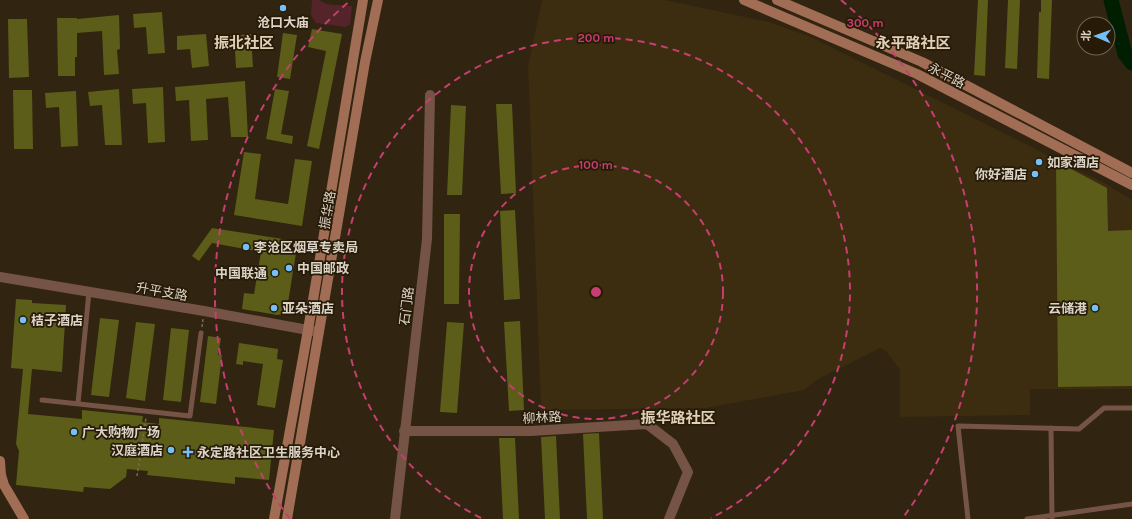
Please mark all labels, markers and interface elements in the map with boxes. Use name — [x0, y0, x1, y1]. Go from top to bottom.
marker: 沧口大庙 — [278, 3, 288, 13]
place label: 沧口大庙 — [257, 15, 309, 30]
text: 300 m — [846, 16, 884, 30]
north arrow — [1076, 16, 1116, 56]
text: 北 — [1080, 30, 1093, 41]
text: 200 m — [578, 31, 614, 45]
district label: 振北社区 — [214, 34, 274, 52]
district label: 永平路社区 — [875, 34, 951, 52]
street label: 永平路 — [926, 60, 968, 91]
place label: 如家酒店 — [1047, 155, 1099, 170]
marker: 如家酒店 — [1034, 157, 1044, 167]
text: 100 m — [579, 158, 613, 172]
place label: 你好酒店 — [975, 167, 1027, 182]
marker: 你好酒店 — [1030, 169, 1040, 179]
street label: 振华路 — [317, 190, 338, 231]
place label: 李沧区烟草专卖局 — [254, 240, 358, 255]
marker: 李沧区烟草专卖局 — [241, 242, 251, 252]
place label: 中国邮政 — [297, 261, 349, 276]
marker: 中国邮政 — [284, 263, 294, 273]
place label: 中国联通 — [215, 266, 267, 281]
marker: 中国联通 — [270, 268, 280, 278]
street label: 升平支路 — [135, 280, 189, 303]
centre of rings — [589, 285, 603, 299]
street label: 石门路 — [397, 286, 416, 326]
place label: 亚朵酒店 — [282, 301, 334, 316]
place label: 云储港 — [1048, 301, 1087, 316]
marker: 亚朵酒店 — [269, 303, 279, 313]
marker: 云储港 — [1090, 303, 1100, 313]
place label: 桔子酒店 — [31, 313, 83, 328]
marker: 桔子酒店 — [18, 315, 28, 325]
street label: 柳林路 — [522, 409, 562, 426]
district label: 振华路社区 — [640, 409, 716, 427]
place label: 广大购物广场 — [82, 425, 160, 440]
marker: 广大购物广场 — [69, 427, 79, 437]
place label: 汉庭酒店 — [111, 443, 163, 458]
marker: 汉庭酒店 — [166, 445, 176, 455]
place label: 永定路社区卫生服务中心 — [197, 445, 340, 460]
marker: 永定路社区卫生服务中心 — [182, 446, 194, 458]

